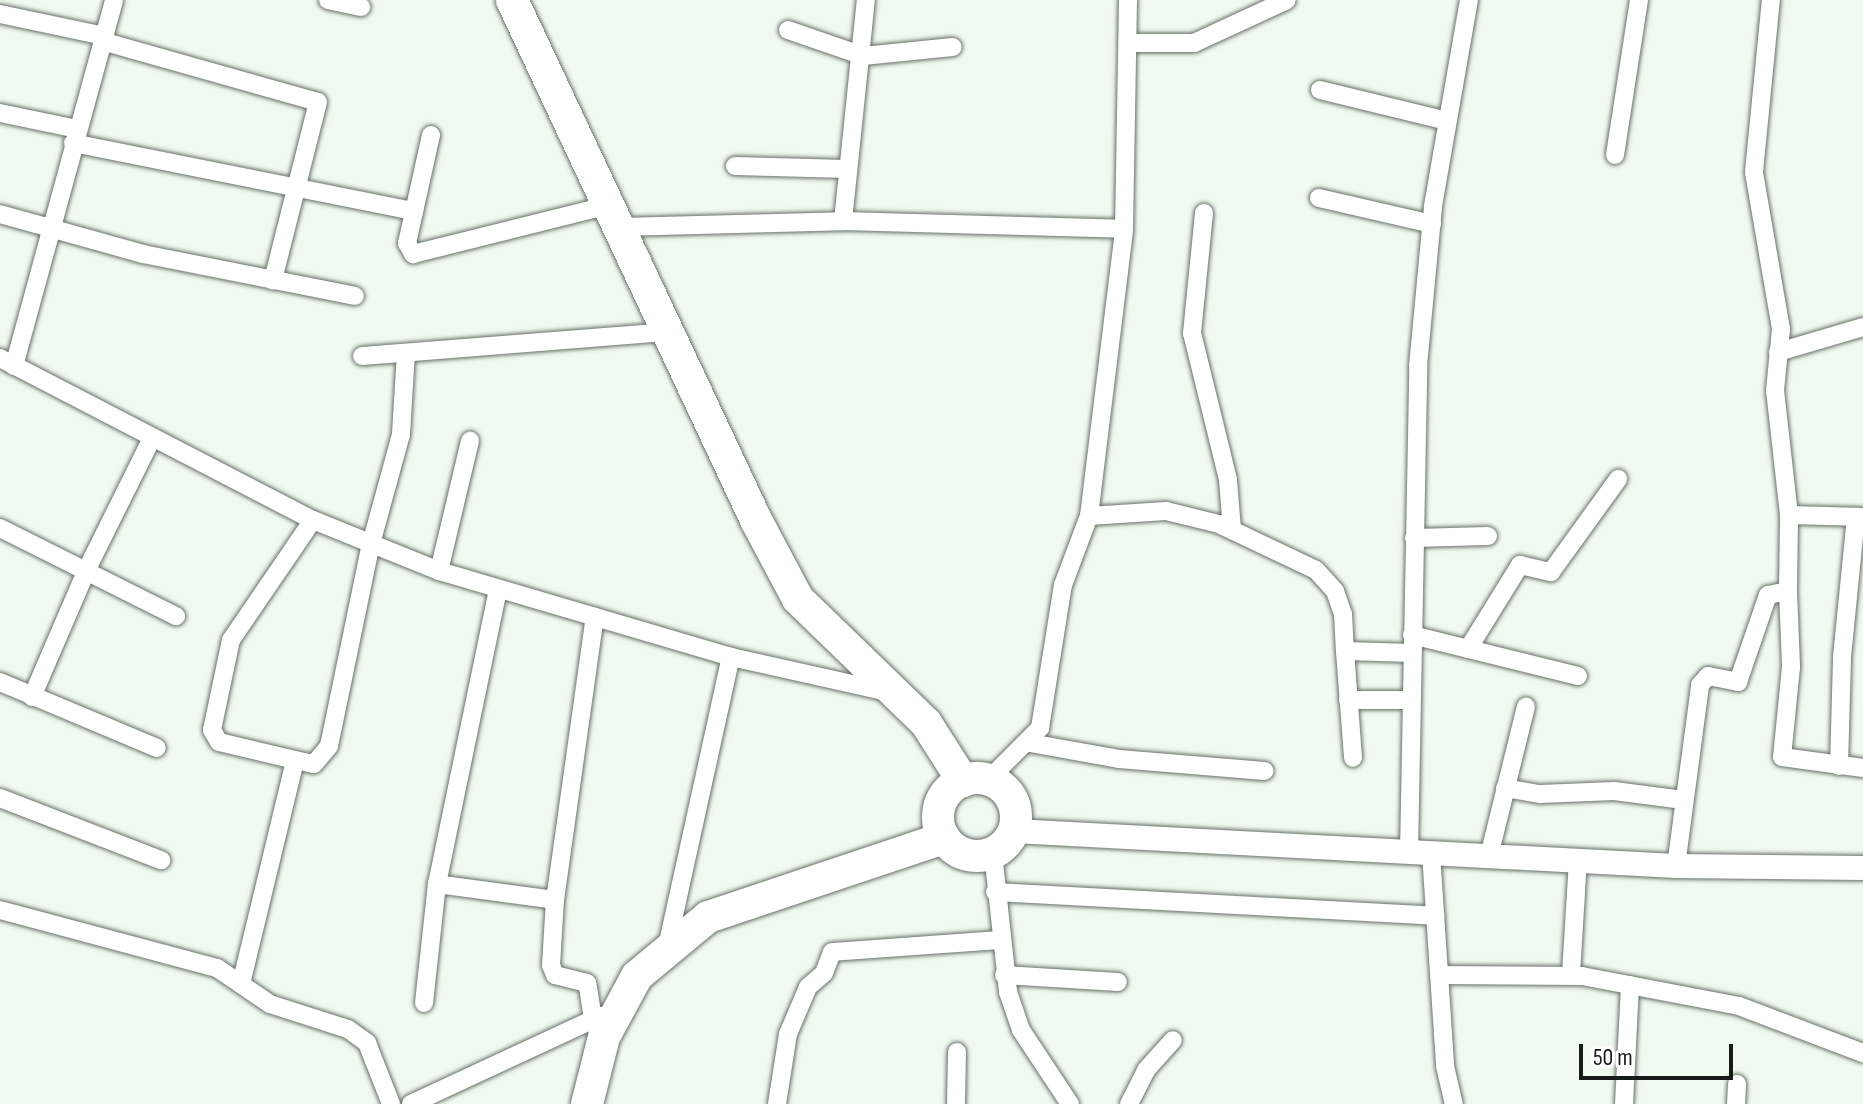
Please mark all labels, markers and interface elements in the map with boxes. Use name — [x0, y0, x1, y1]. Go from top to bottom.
scale bar — [1583, 1028, 1737, 1078]
text: 50 m — [1593, 1043, 1633, 1072]

